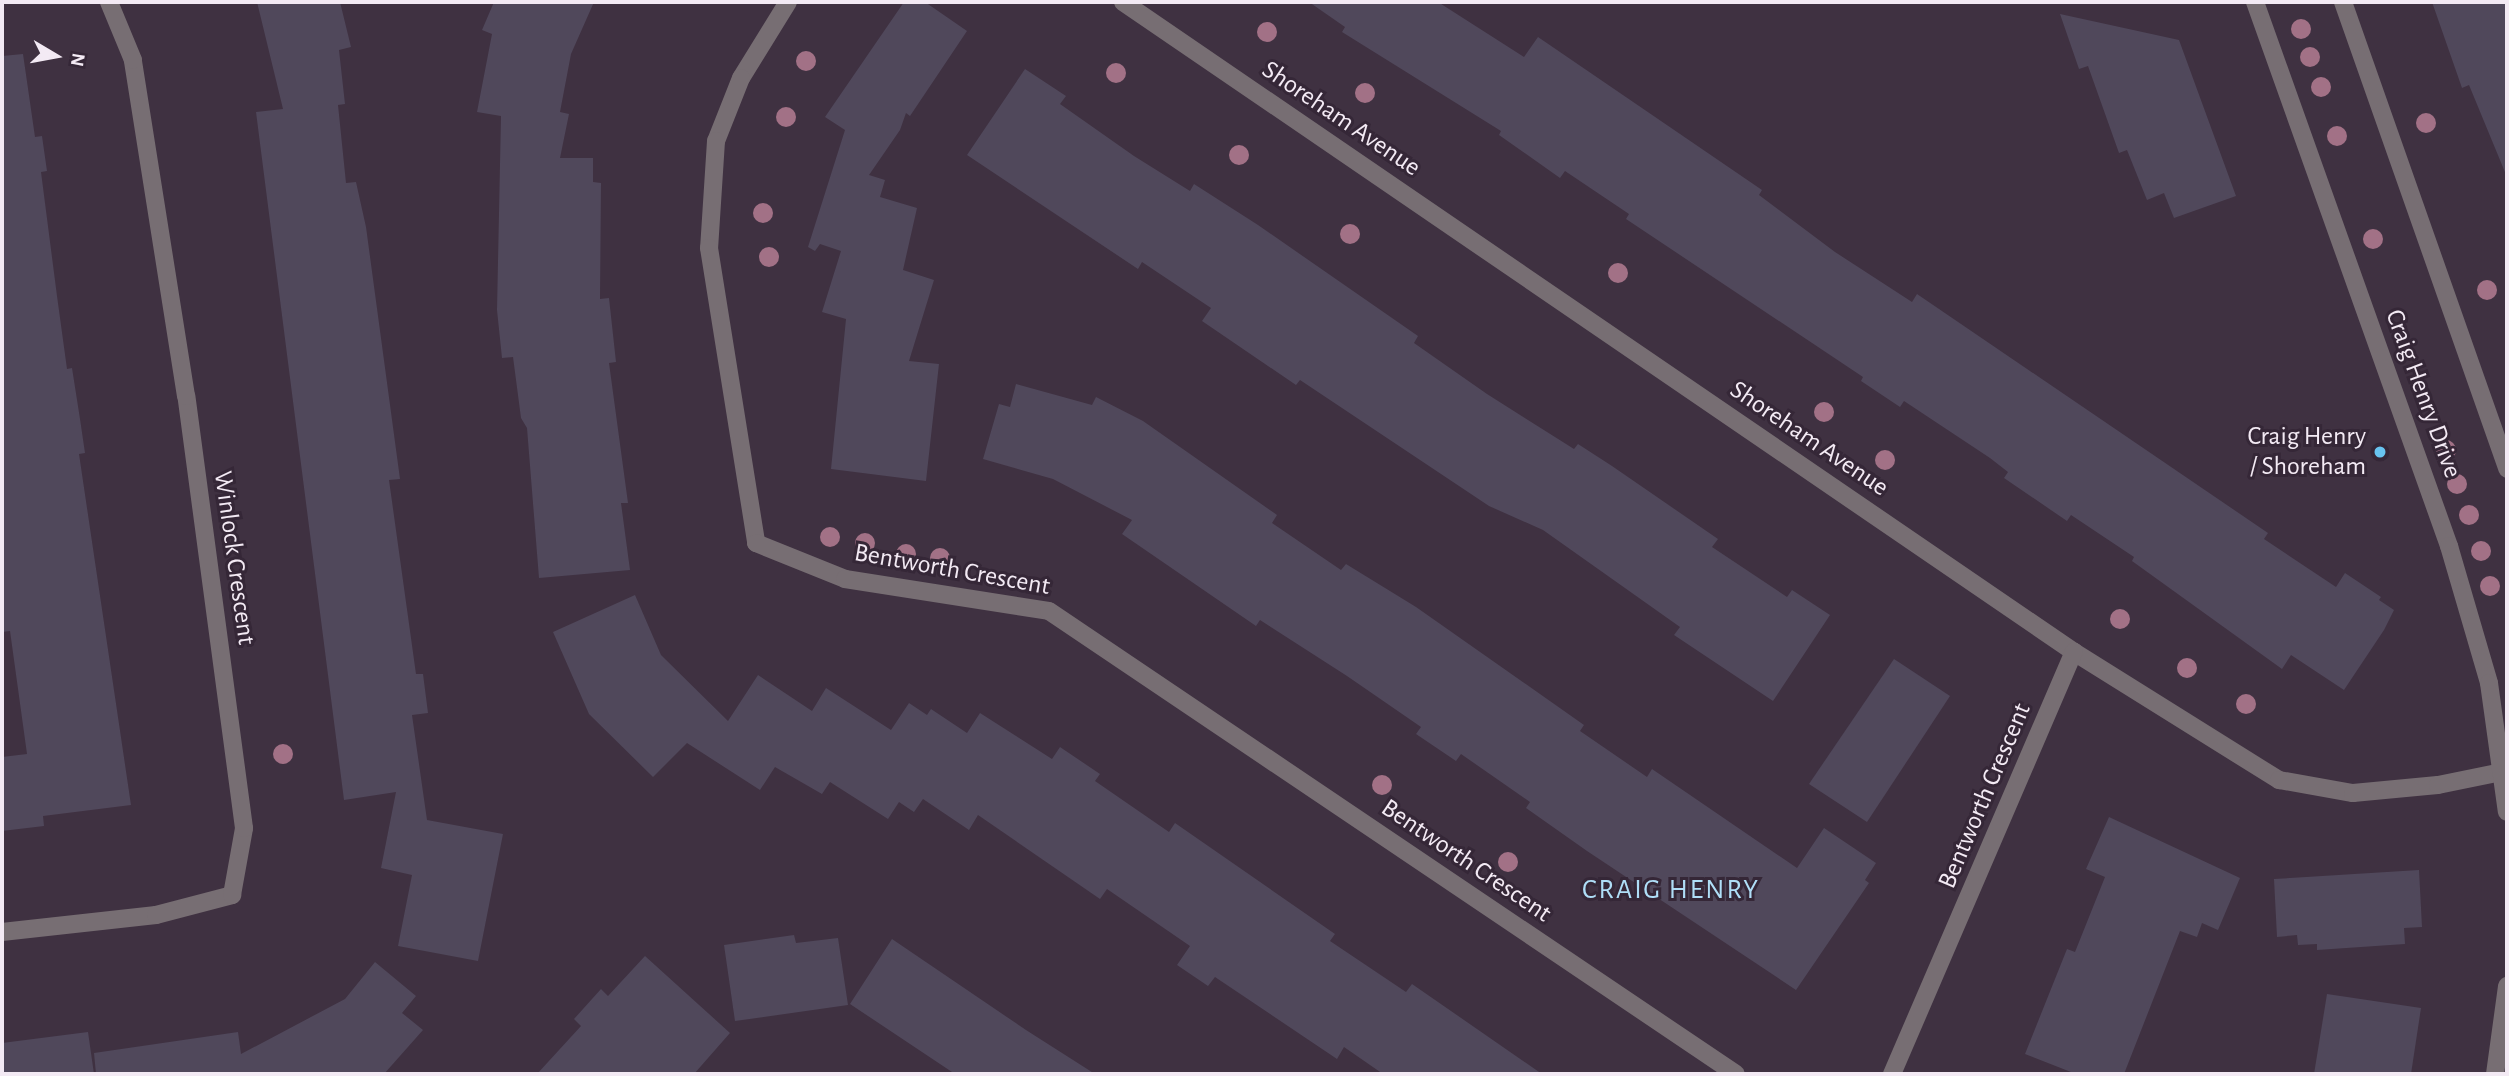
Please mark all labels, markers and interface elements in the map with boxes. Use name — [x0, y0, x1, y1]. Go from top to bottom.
north arrow — [21, 21, 91, 91]
text: N — [67, 52, 88, 68]
street label: Shoreham Avenue — [1256, 54, 1426, 184]
street label: Craig Henry Drive — [2378, 306, 2468, 482]
street label: Shoreham Avenue — [1724, 374, 1894, 504]
place label: Craig Henry / Shoreham — [2247, 421, 2366, 482]
marker: Craig Henry / Shoreham — [2372, 444, 2388, 460]
street label: Winlock Crescent — [206, 469, 262, 647]
street label: Bentworth Crescent — [852, 537, 1052, 603]
street label: Bentworth Crescent — [1932, 699, 2038, 893]
street label: Bentworth Crescent — [1375, 793, 1557, 929]
district label: CRAIG HENRY — [1583, 873, 1759, 907]

